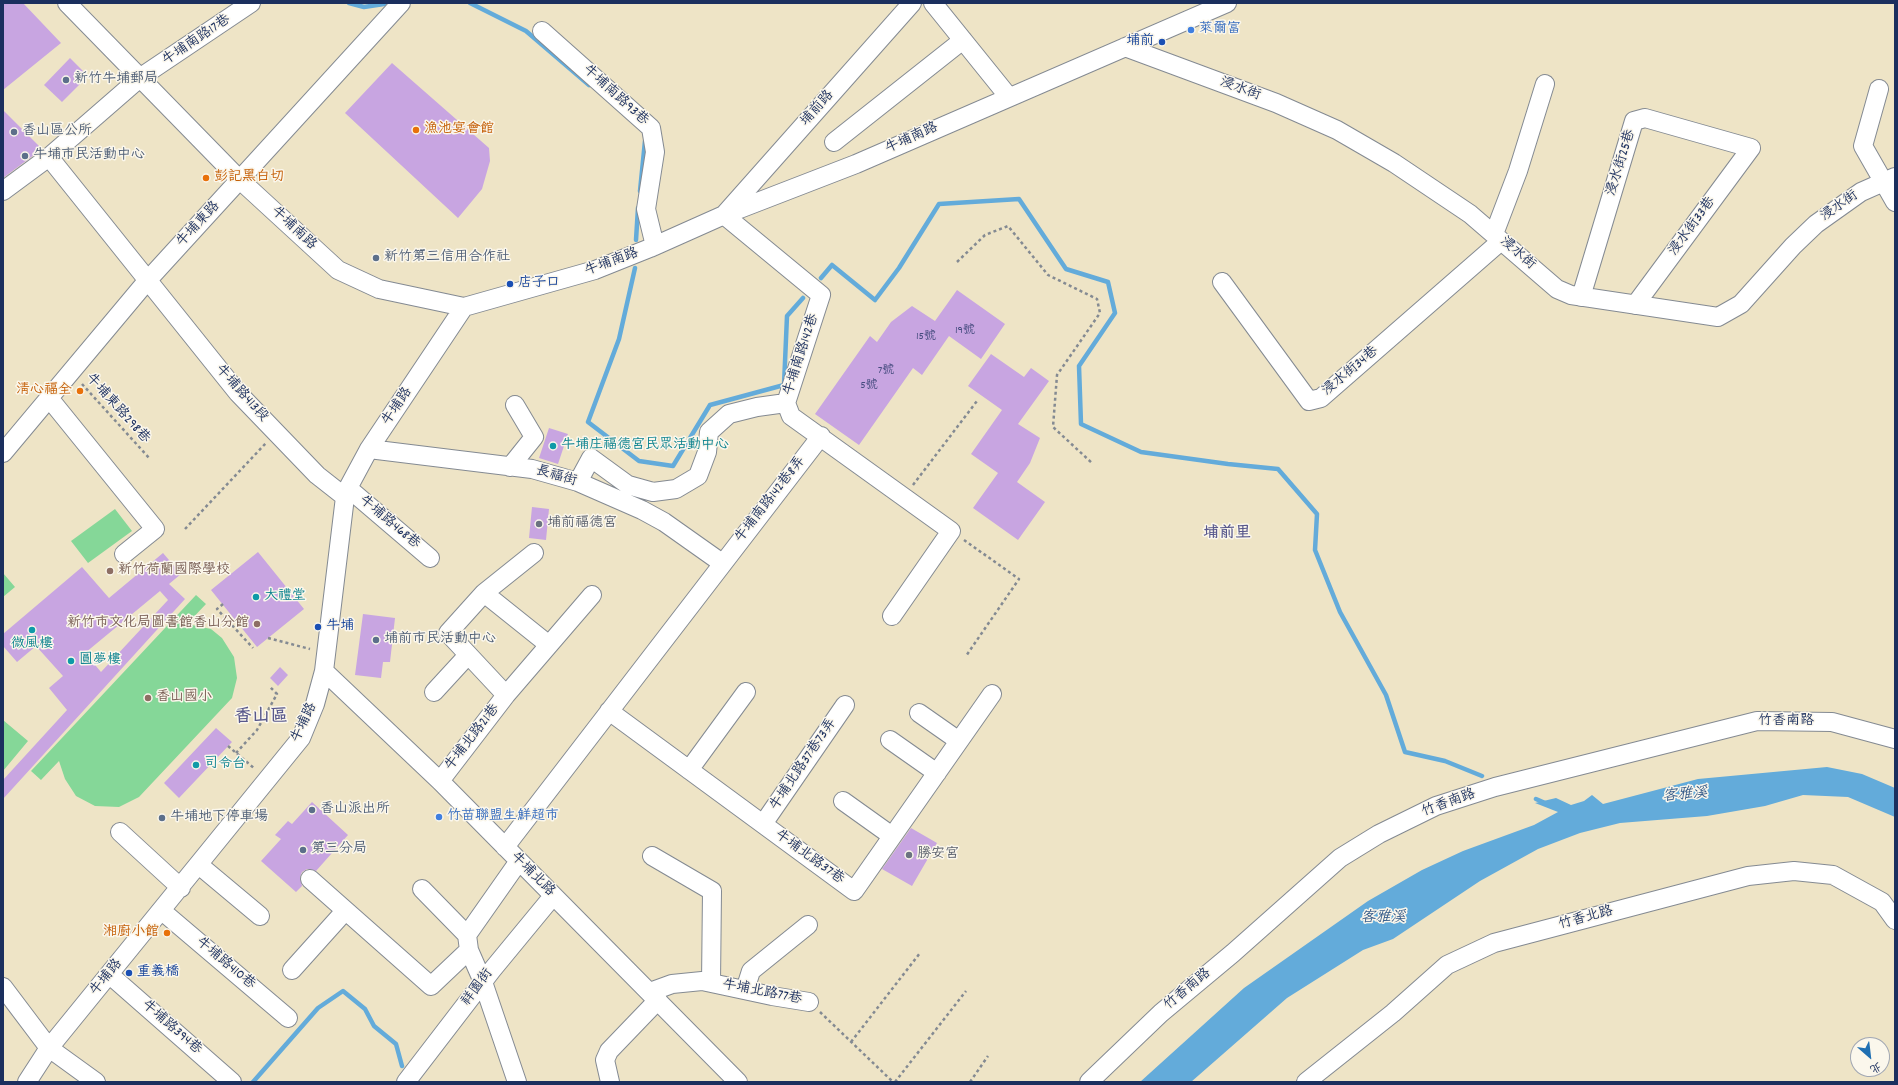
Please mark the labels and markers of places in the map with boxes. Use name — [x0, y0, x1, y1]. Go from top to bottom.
place label: 萊爾富 — [1199, 22, 1241, 38]
marker: 萊爾富 — [1186, 25, 1196, 35]
place label: 埔前 — [1126, 34, 1154, 50]
marker: 埔前 — [1157, 37, 1167, 47]
place label: 新竹牛埔郵局 — [74, 72, 158, 88]
marker: 新竹牛埔郵局 — [61, 75, 71, 85]
place label: 漁池宴會館 — [424, 122, 494, 138]
place label: 香山區公所 — [22, 124, 92, 140]
marker: 漁池宴會館 — [411, 125, 421, 135]
marker: 香山區公所 — [9, 127, 19, 137]
place label: 牛埔市民活動中心 — [33, 148, 145, 164]
marker: 牛埔市民活動中心 — [20, 151, 30, 161]
place label: 彭記黑白切 — [214, 170, 284, 186]
marker: 彭記黑白切 — [201, 173, 211, 183]
place label: 新竹第三信用合作社 — [384, 250, 510, 266]
marker: 新竹第三信用合作社 — [371, 253, 381, 263]
place label: 店子口 — [518, 276, 560, 292]
marker: 店子口 — [505, 279, 515, 289]
place label: 清心福全 — [16, 383, 72, 399]
marker: 清心福全 — [75, 386, 85, 396]
place label: 牛埔庄福德宮民眾活動中心 — [561, 438, 729, 454]
marker: 牛埔庄福德宮民眾活動中心 — [548, 441, 558, 451]
place label: 埔前福德宮 — [547, 516, 617, 532]
marker: 埔前福德宮 — [534, 519, 544, 529]
place label: 新竹荷蘭國際學校 — [118, 563, 230, 579]
marker: 新竹荷蘭國際學校 — [105, 566, 115, 576]
place label: 大禮堂 — [264, 589, 306, 605]
marker: 大禮堂 — [251, 592, 261, 602]
place label: 新竹市文化局圖書館香山分館 — [67, 616, 249, 632]
marker: 新竹市文化局圖書館香山分館 — [252, 619, 262, 629]
place label: 牛埔 — [326, 619, 354, 635]
marker: 牛埔 — [313, 622, 323, 632]
marker: 微風樓 — [27, 625, 37, 635]
place label: 埔前市民活動中心 — [384, 632, 496, 648]
marker: 埔前市民活動中心 — [371, 635, 381, 645]
place label: 微風樓 — [11, 637, 53, 653]
place label: 圓夢樓 — [79, 653, 121, 669]
marker: 圓夢樓 — [66, 656, 76, 666]
place label: 香山國小 — [156, 690, 212, 706]
marker: 香山國小 — [143, 693, 153, 703]
place label: 司令台 — [204, 757, 246, 773]
marker: 司令台 — [191, 760, 201, 770]
place label: 香山派出所 — [320, 802, 390, 818]
marker: 香山派出所 — [307, 805, 317, 815]
place label: 竹苗聯盟生鮮超市 — [447, 809, 559, 825]
place label: 牛埔地下停車場 — [170, 810, 268, 826]
marker: 竹苗聯盟生鮮超市 — [434, 812, 444, 822]
marker: 牛埔地下停車場 — [157, 813, 167, 823]
place label: 第三分局 — [311, 842, 367, 858]
marker: 第三分局 — [298, 845, 308, 855]
place label: 勝安宮 — [917, 847, 959, 863]
marker: 勝安宮 — [904, 850, 914, 860]
place label: 湘廚小館 — [103, 925, 159, 941]
marker: 湘廚小館 — [162, 928, 172, 938]
place label: 重義橋 — [137, 965, 179, 981]
marker: 重義橋 — [124, 968, 134, 978]

